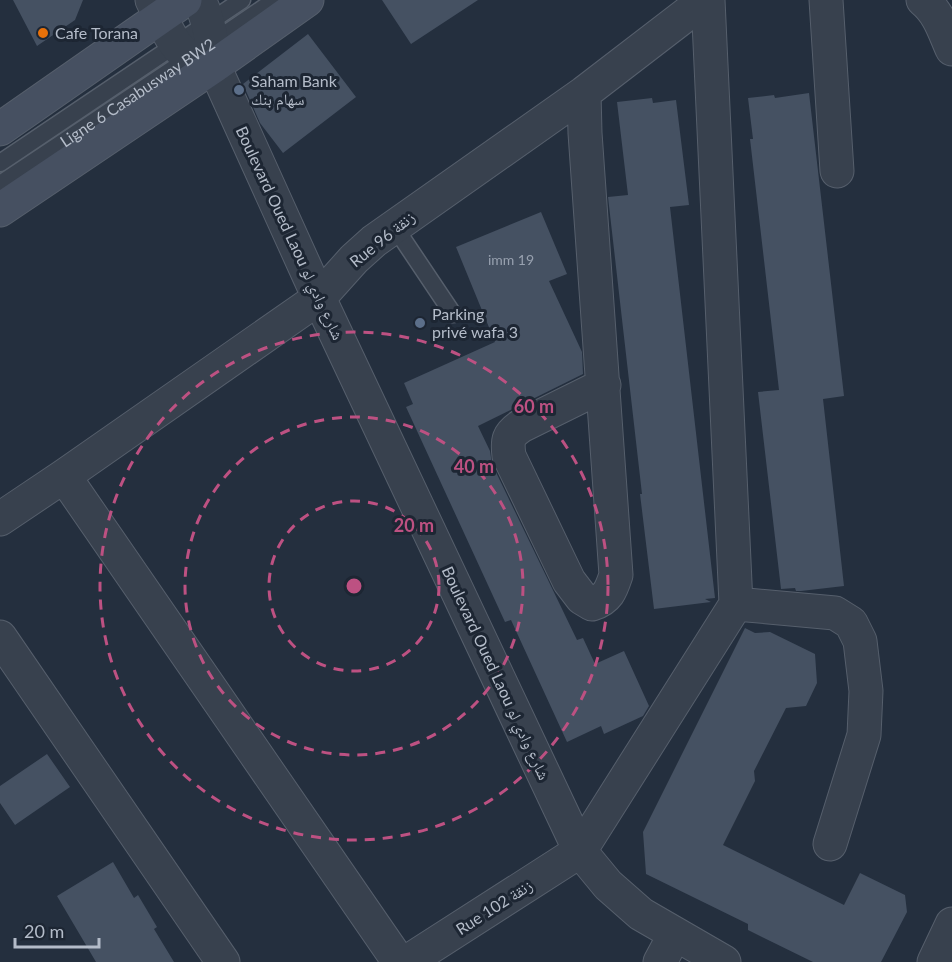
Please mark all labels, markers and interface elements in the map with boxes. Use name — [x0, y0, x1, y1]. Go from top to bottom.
place label: Cafe Torana — [55, 23, 138, 42]
marker: Cafe Torana — [36, 26, 50, 40]
street label: Ligne 6 Casabusway BW2 — [56, 34, 218, 151]
place label: Saham Bank سهام بنك — [251, 71, 338, 110]
marker: Saham Bank سهام بنك — [232, 83, 246, 97]
street label: Boulevard Oued Laou شارع وادي لو — [229, 123, 348, 344]
street label: Rue 96 زنقة — [345, 207, 419, 271]
house number: imm 19 — [488, 251, 534, 268]
place label: Parking privé wafa 3 — [432, 304, 518, 341]
marker: Parking privé wafa 3 — [413, 316, 427, 330]
text: 60 m — [514, 395, 554, 417]
text: 40 m — [454, 455, 494, 477]
text: 20 m — [394, 514, 434, 536]
street label: Boulevard Oued Laou شارع وادي لو — [435, 563, 554, 784]
centre of rings — [344, 576, 364, 596]
street label: Rue 102 زنقة — [452, 875, 536, 939]
scale bar — [15, 911, 99, 949]
text: 20 m — [24, 920, 64, 942]

